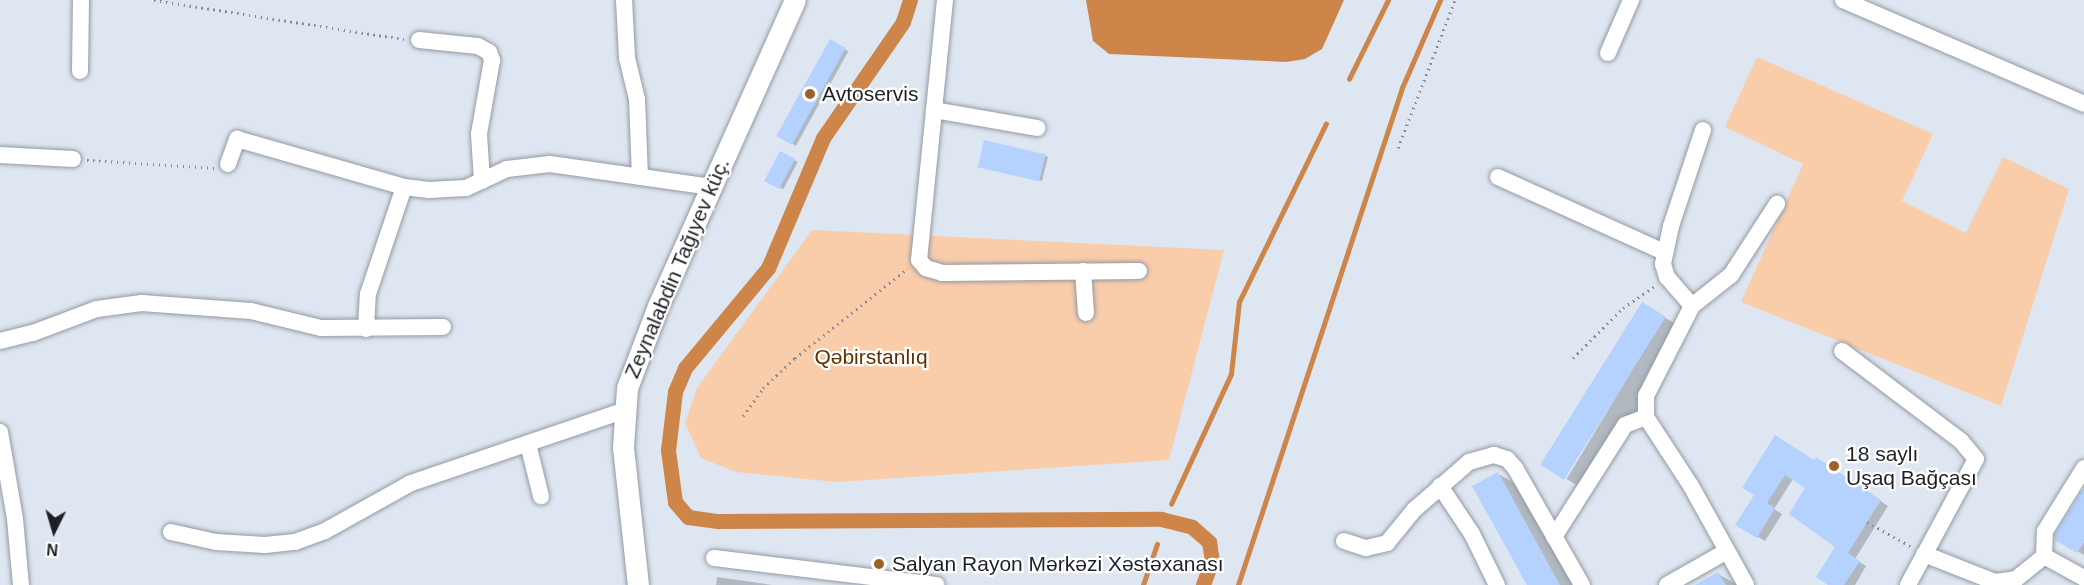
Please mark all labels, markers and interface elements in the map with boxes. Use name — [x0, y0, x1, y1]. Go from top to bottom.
place label: Avtoservis — [822, 81, 918, 107]
marker: Avtoservis — [803, 87, 817, 101]
street label: Zeynalabdin Tağıyev küç. — [619, 154, 735, 382]
park label: Qəbirstanlıq — [814, 344, 928, 370]
place label: 18 saylı Uşaq Bağçası — [1846, 441, 1977, 491]
marker: 18 saylı Uşaq Bağçası — [1827, 459, 1841, 473]
north arrow — [24, 501, 84, 561]
text: N — [46, 540, 59, 558]
place label: Salyan Rayon Mərkəzi Xəstəxanası — [892, 551, 1223, 577]
marker: Salyan Rayon Mərkəzi Xəstəxanası — [870, 555, 888, 573]

